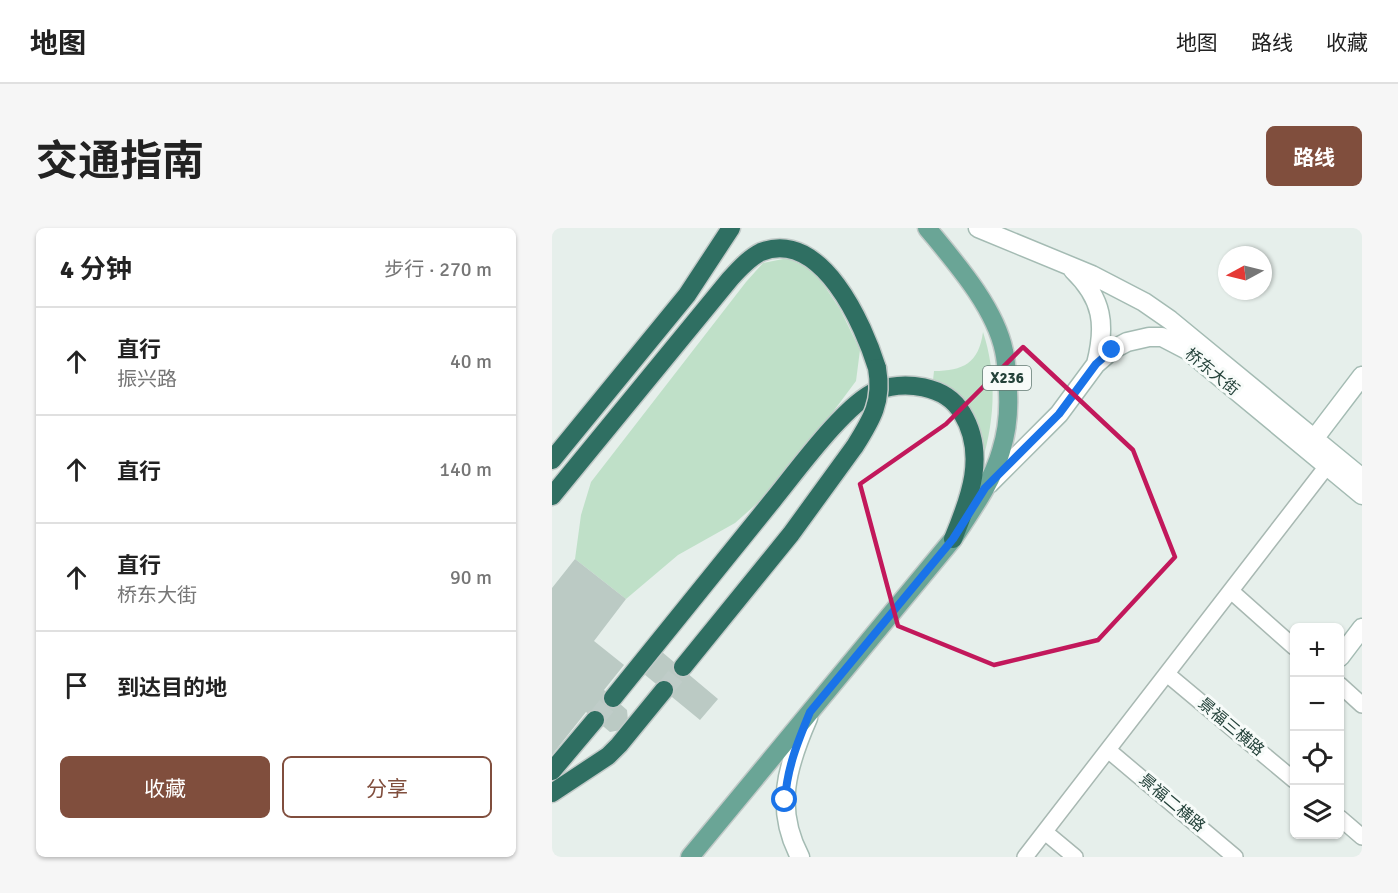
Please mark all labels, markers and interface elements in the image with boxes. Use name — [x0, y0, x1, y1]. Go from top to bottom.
text: 地图 — [30, 27, 86, 61]
text: 地图 — [1176, 30, 1218, 56]
text: 路线 — [1251, 30, 1293, 56]
text: 收藏 — [1326, 30, 1368, 56]
button: 路线 — [1266, 126, 1362, 186]
text: 交通指南 — [36, 136, 204, 187]
north arrow — [1218, 246, 1272, 300]
text: 4 分钟 — [60, 254, 132, 286]
text: 步行 · 270 m — [384, 257, 492, 282]
text: 直行 — [117, 336, 161, 363]
route end — [1098, 336, 1124, 362]
street label: 桥东大街 — [1181, 344, 1243, 400]
icon: ahead — [60, 345, 93, 378]
text: 40 m — [450, 349, 492, 374]
road number: X236 — [983, 366, 1031, 390]
text: 振兴路 — [117, 367, 177, 392]
icon: ahead — [60, 453, 93, 486]
text: 140 m — [439, 457, 492, 482]
text: 直行 — [117, 458, 161, 485]
text: 直行 — [117, 552, 161, 579]
icon: ahead — [60, 561, 93, 594]
text: 90 m — [450, 565, 492, 590]
text: 桥东大街 — [117, 583, 197, 608]
map controls — [1290, 623, 1344, 839]
button: + — [1290, 623, 1344, 677]
icon: arrive — [60, 669, 93, 702]
text: 到达目的地 — [117, 674, 227, 701]
button: − — [1290, 677, 1344, 731]
street label: 景福三横路 — [1194, 694, 1268, 760]
button: locate — [1290, 731, 1344, 785]
button: 收藏 — [60, 756, 270, 818]
button: 分享 — [282, 756, 492, 818]
street label: 景福二横路 — [1135, 770, 1209, 836]
button: layers — [1290, 785, 1344, 839]
route start — [771, 786, 797, 812]

